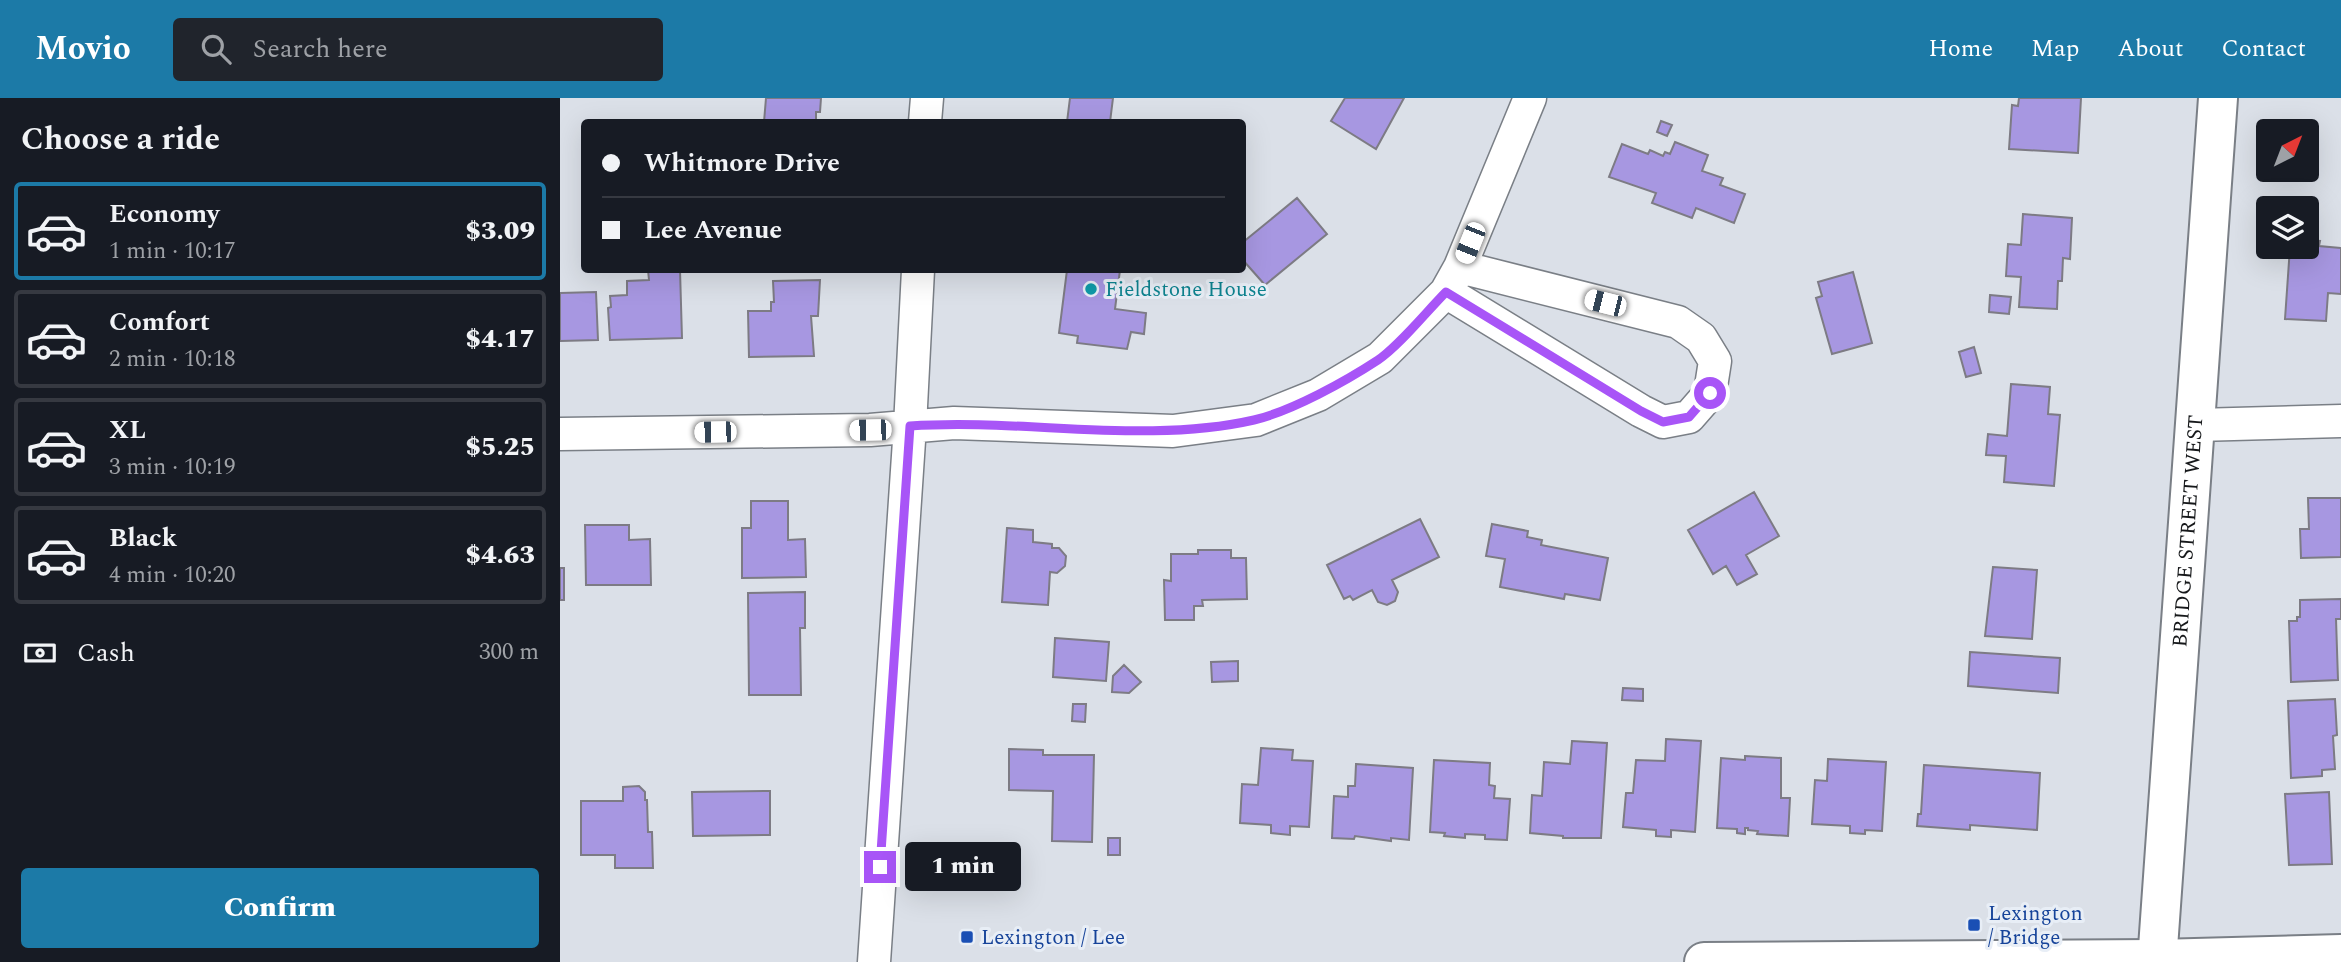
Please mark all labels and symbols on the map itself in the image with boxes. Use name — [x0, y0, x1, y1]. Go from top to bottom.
north arrow — [2256, 119, 2319, 182]
car — [1453, 220, 1488, 266]
place label: Fieldstone House — [1105, 274, 1267, 306]
marker: Fieldstone House — [1083, 281, 1099, 297]
car — [1583, 288, 1628, 318]
route start — [1694, 377, 1726, 409]
street label: BRIDGE STREET WEST — [2164, 414, 2213, 649]
car — [849, 419, 892, 441]
car — [694, 421, 737, 443]
callout: 1 min — [904, 842, 1020, 892]
route end — [864, 851, 896, 883]
place label: Lexington / Bridge — [1988, 898, 2083, 954]
marker: Lexington / Bridge — [1966, 917, 1982, 933]
place label: Lexington / Lee — [981, 922, 1125, 954]
marker: Lexington / Lee — [959, 929, 975, 945]

